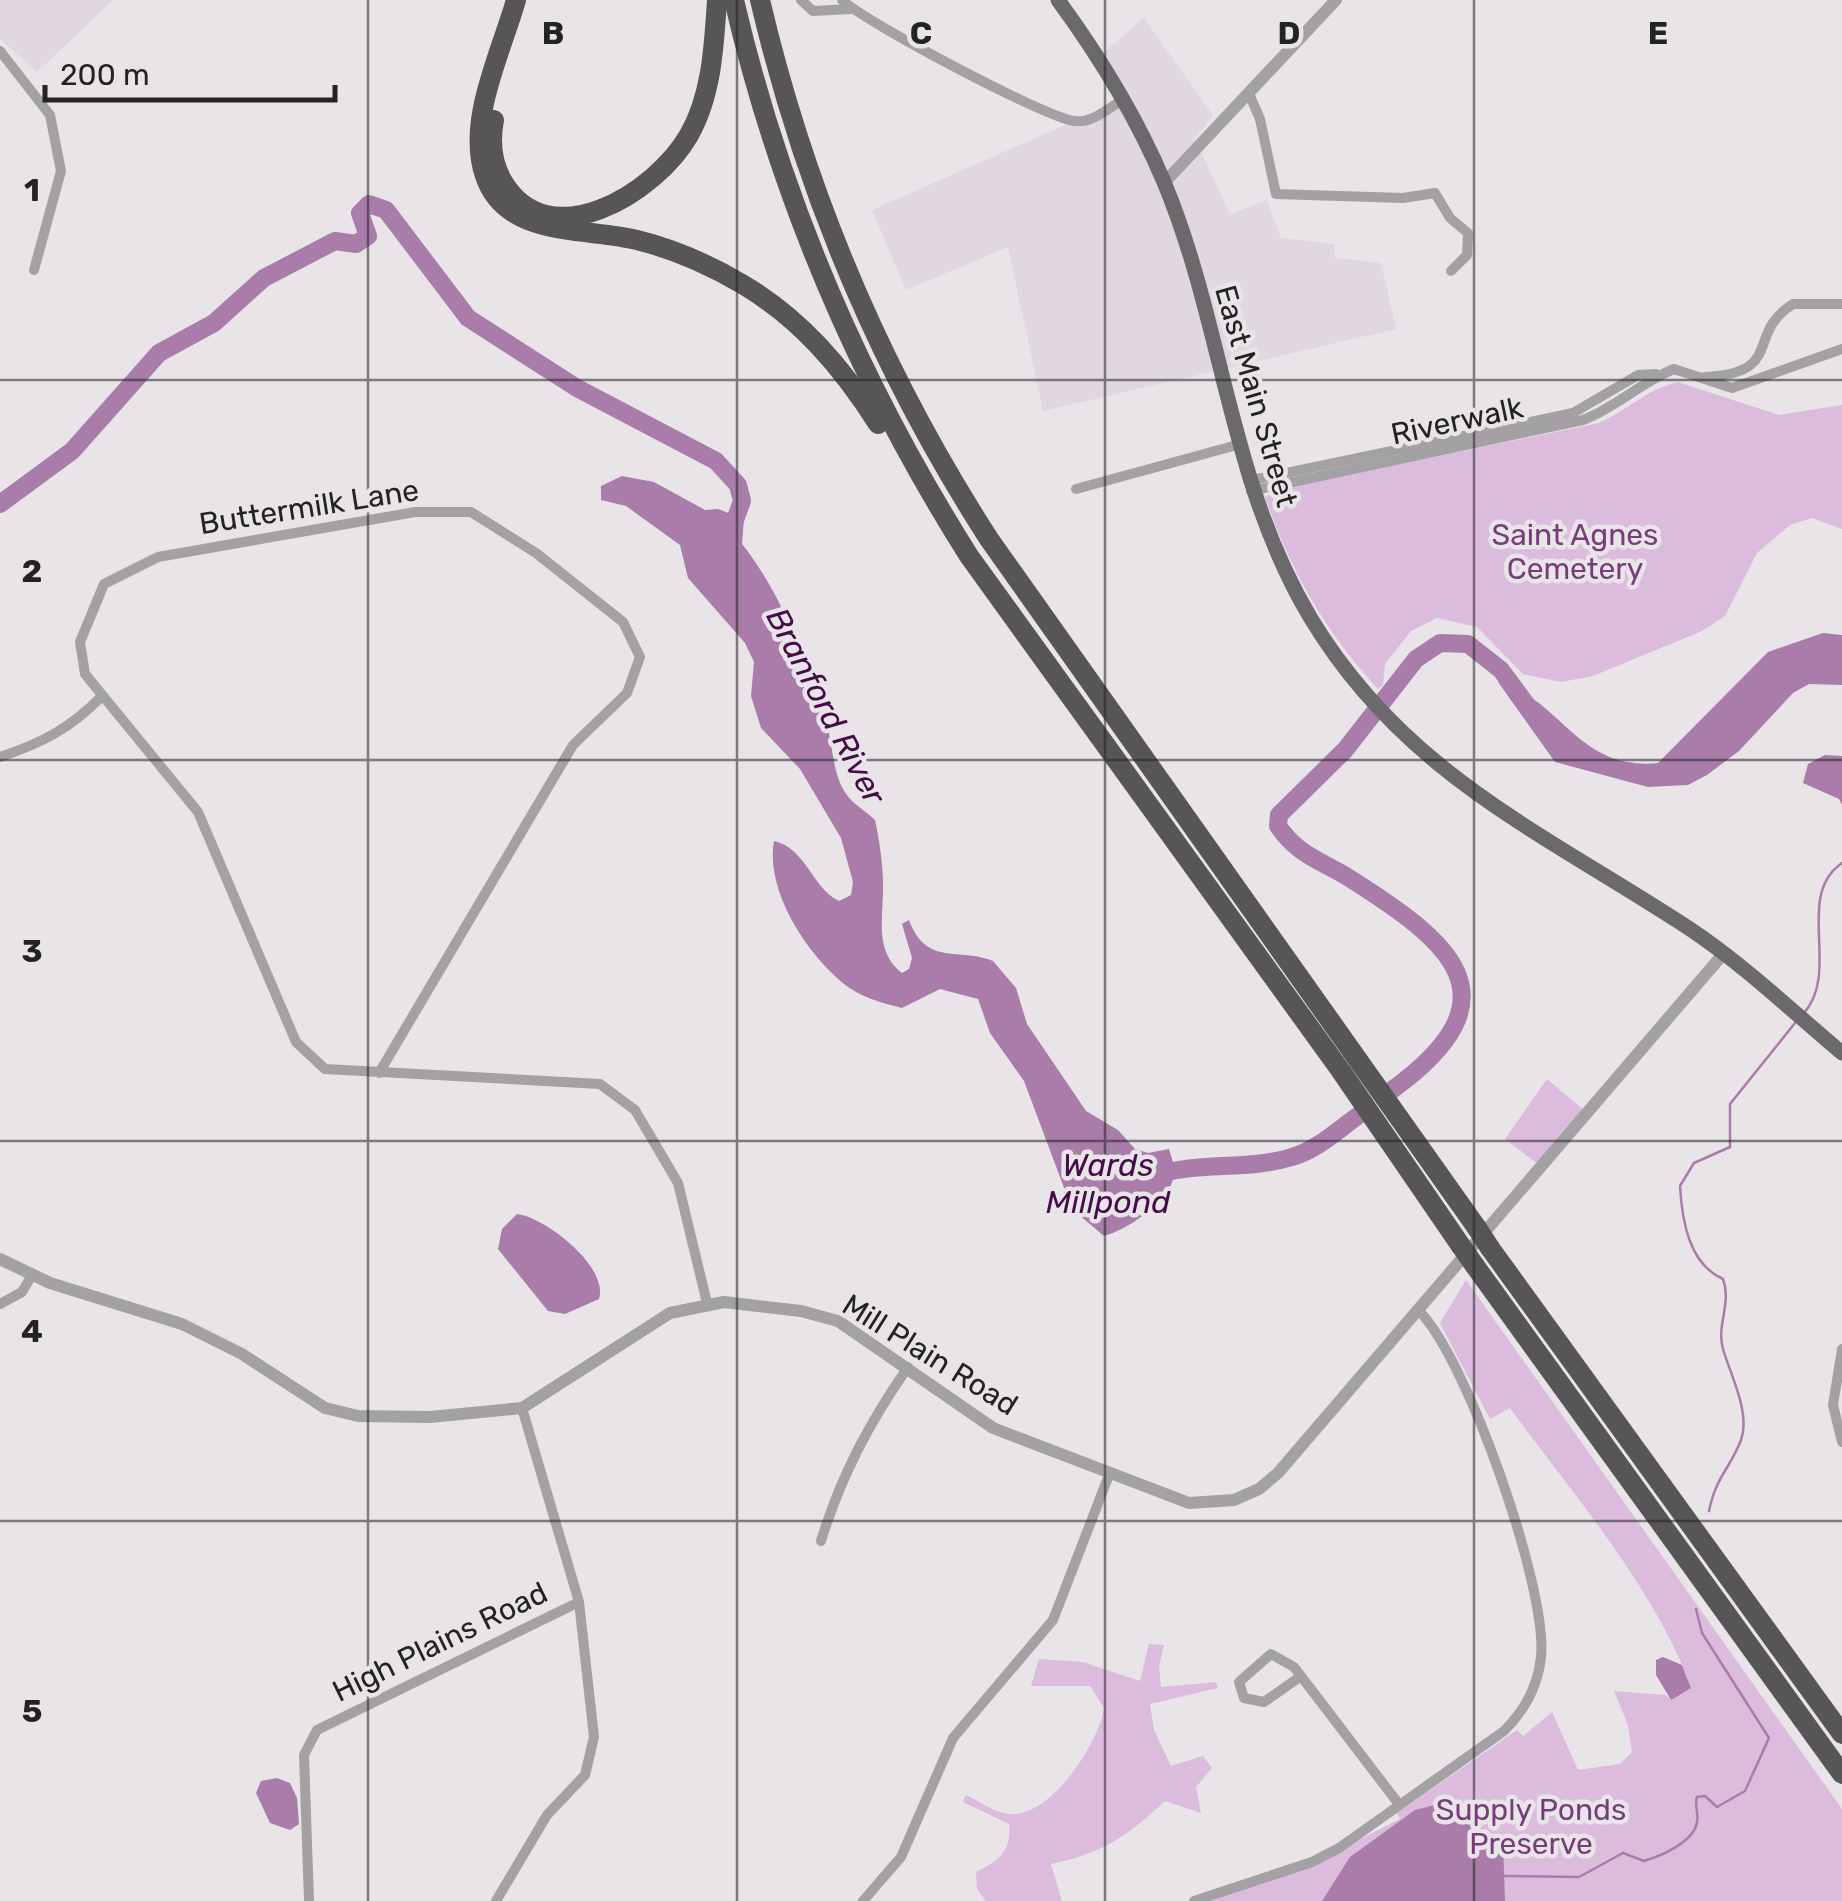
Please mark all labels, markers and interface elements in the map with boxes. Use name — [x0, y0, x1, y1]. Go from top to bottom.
text: B — [542, 14, 564, 52]
text: C — [910, 14, 932, 52]
text: D — [1278, 14, 1300, 52]
text: E — [1648, 14, 1668, 52]
scale bar — [45, 40, 335, 102]
text: 200 m — [60, 57, 150, 93]
text: 1 — [24, 171, 40, 209]
street label: East Main Street — [1207, 281, 1305, 511]
street label: Riverwalk — [1388, 389, 1527, 453]
street label: Buttermilk Lane — [197, 472, 421, 542]
park label: Saint Agnes Cemetery — [1492, 517, 1658, 587]
text: 2 — [22, 552, 42, 590]
water label: Branford River — [758, 601, 894, 812]
text: 3 — [21, 932, 43, 970]
water label: Wards Millpond — [1046, 1146, 1171, 1221]
street label: Mill Plain Road — [836, 1287, 1024, 1423]
text: 4 — [21, 1312, 43, 1350]
street label: High Plains Road — [327, 1574, 553, 1710]
text: 5 — [22, 1692, 42, 1730]
park label: Supply Ponds Preserve — [1436, 1792, 1626, 1862]

